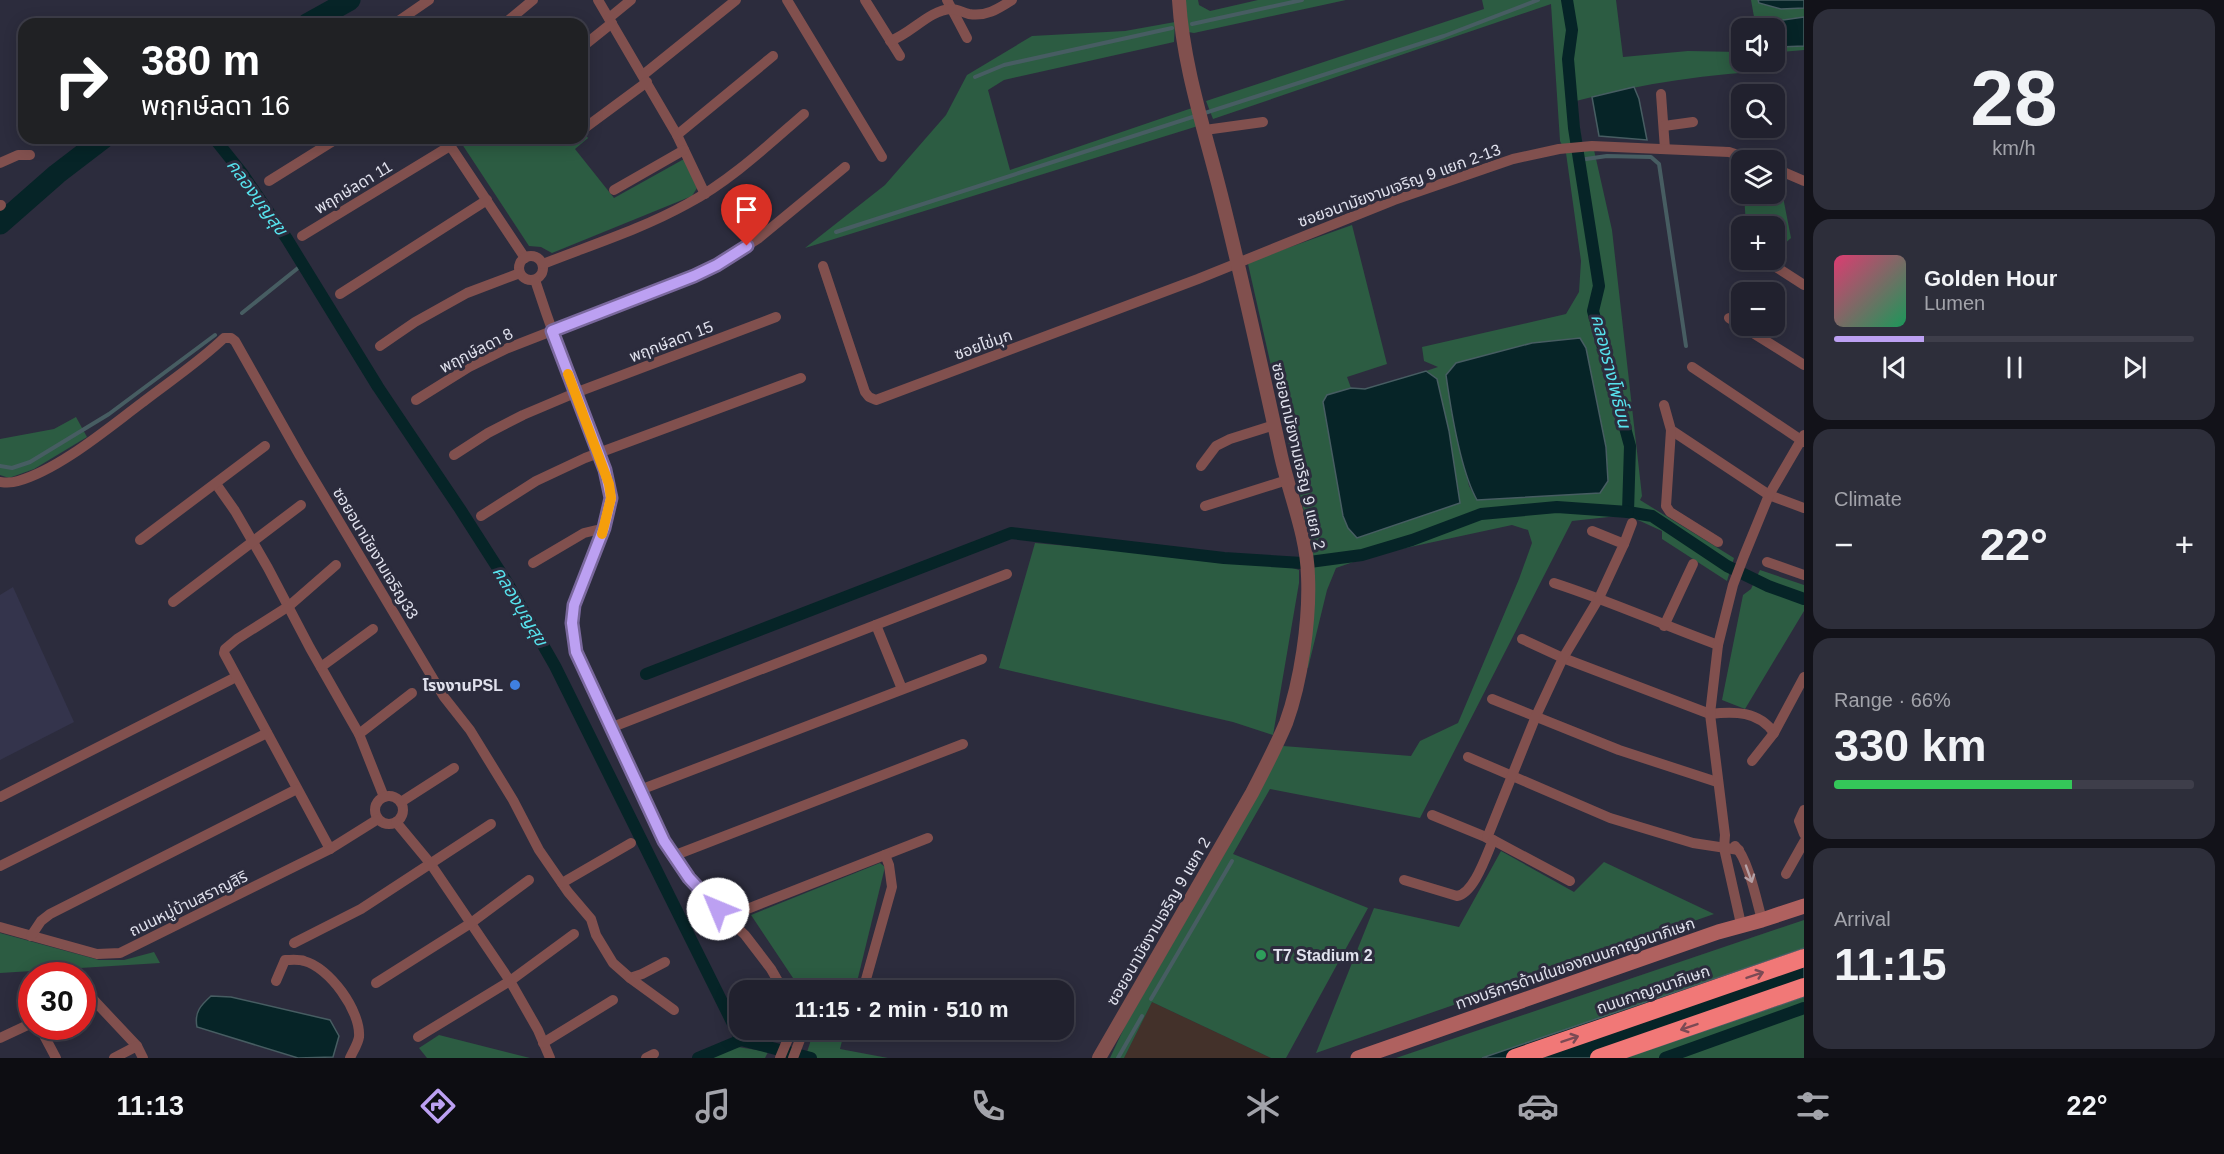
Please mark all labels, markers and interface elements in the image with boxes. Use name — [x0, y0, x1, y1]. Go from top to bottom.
map controls — [1731, 18, 1785, 336]
button: sound — [1731, 18, 1785, 72]
text: 380 m — [141, 37, 260, 84]
icon: right — [42, 42, 120, 120]
text: 28 — [1971, 54, 2057, 142]
button: search — [1731, 84, 1785, 138]
text: พฤกษ์ลดา 16 — [141, 91, 290, 121]
text: km/h — [1992, 137, 2036, 159]
street label: ซอยอนามัยงามเจริญ 9 แยก 2-13 — [1296, 141, 1503, 230]
button: layers — [1731, 150, 1785, 204]
water label: คลองบุญสุข — [222, 155, 292, 240]
street label: พฤกษ์ลดา 11 — [312, 158, 395, 217]
pin — [721, 184, 772, 246]
icon: arrive — [730, 193, 763, 226]
button: + — [1731, 216, 1785, 270]
text: Golden Hour — [1924, 266, 2057, 291]
button: − — [1731, 282, 1785, 336]
text: Lumen — [1924, 292, 1985, 314]
water label: คลองรางโพธิ์บน — [1587, 312, 1636, 431]
street label: พฤกษ์ลดา 15 — [627, 318, 716, 365]
street label: พฤกษ์ลดา 8 — [437, 325, 516, 376]
street label: ซอยไข่มุก — [952, 326, 1015, 364]
icon: previous — [1878, 351, 1911, 384]
icon: pause — [1998, 351, 2031, 384]
icon: next — [2118, 351, 2151, 384]
street label: ซอยอนามัยงามเจริญ 9 แยก 2 — [1269, 361, 1328, 551]
street label: ซอยอนามัยงามเจริญ33 — [330, 484, 422, 622]
text: Climate — [1834, 488, 1902, 510]
text: 22° — [1980, 519, 2048, 570]
text: − — [1834, 526, 1853, 563]
text: + — [2175, 526, 2194, 563]
water label: คลองบุญสุข — [488, 563, 552, 651]
place label: โรงงานPSL — [423, 677, 503, 694]
marker: โรงงานPSL — [508, 678, 522, 692]
text: Range · 66% — [1834, 689, 1951, 711]
text: 330 km — [1834, 720, 1987, 771]
street label: ซอยอนามัยงามเจริญ 9 แยก 2 — [1103, 834, 1214, 1008]
one-way arrow — [1744, 865, 1755, 883]
street label: ถนนหมู่บ้านสราญสิริ — [126, 867, 251, 940]
position arrow — [686, 877, 750, 941]
text: Arrival — [1834, 908, 1891, 930]
street label: ทางบริการด้านในของถนนกาญจนาภิเษก — [1453, 913, 1697, 1013]
text: 11:15 — [1834, 939, 1947, 990]
place label: T7 Stadium 2 — [1273, 947, 1373, 964]
marker: T7 Stadium 2 — [1254, 948, 1268, 962]
street label: ถนนกาญจนาภิเษก — [1594, 961, 1712, 1017]
speed limit sign: 30 — [18, 962, 96, 1040]
one-way arrow — [1745, 969, 1764, 980]
text: 11:15 · 2 min · 510 m — [795, 997, 1009, 1022]
one-way arrow — [1680, 1022, 1699, 1033]
one-way arrow — [1560, 1032, 1579, 1043]
icon: directions — [417, 1085, 459, 1127]
icon: music — [692, 1085, 734, 1127]
icon: phone — [967, 1085, 1009, 1127]
icon: climate — [1242, 1085, 1284, 1127]
icon: car — [1517, 1085, 1559, 1127]
icon: filters — [1792, 1085, 1834, 1127]
text: 11:13 — [116, 1091, 184, 1121]
text: 22° — [2067, 1091, 2107, 1121]

